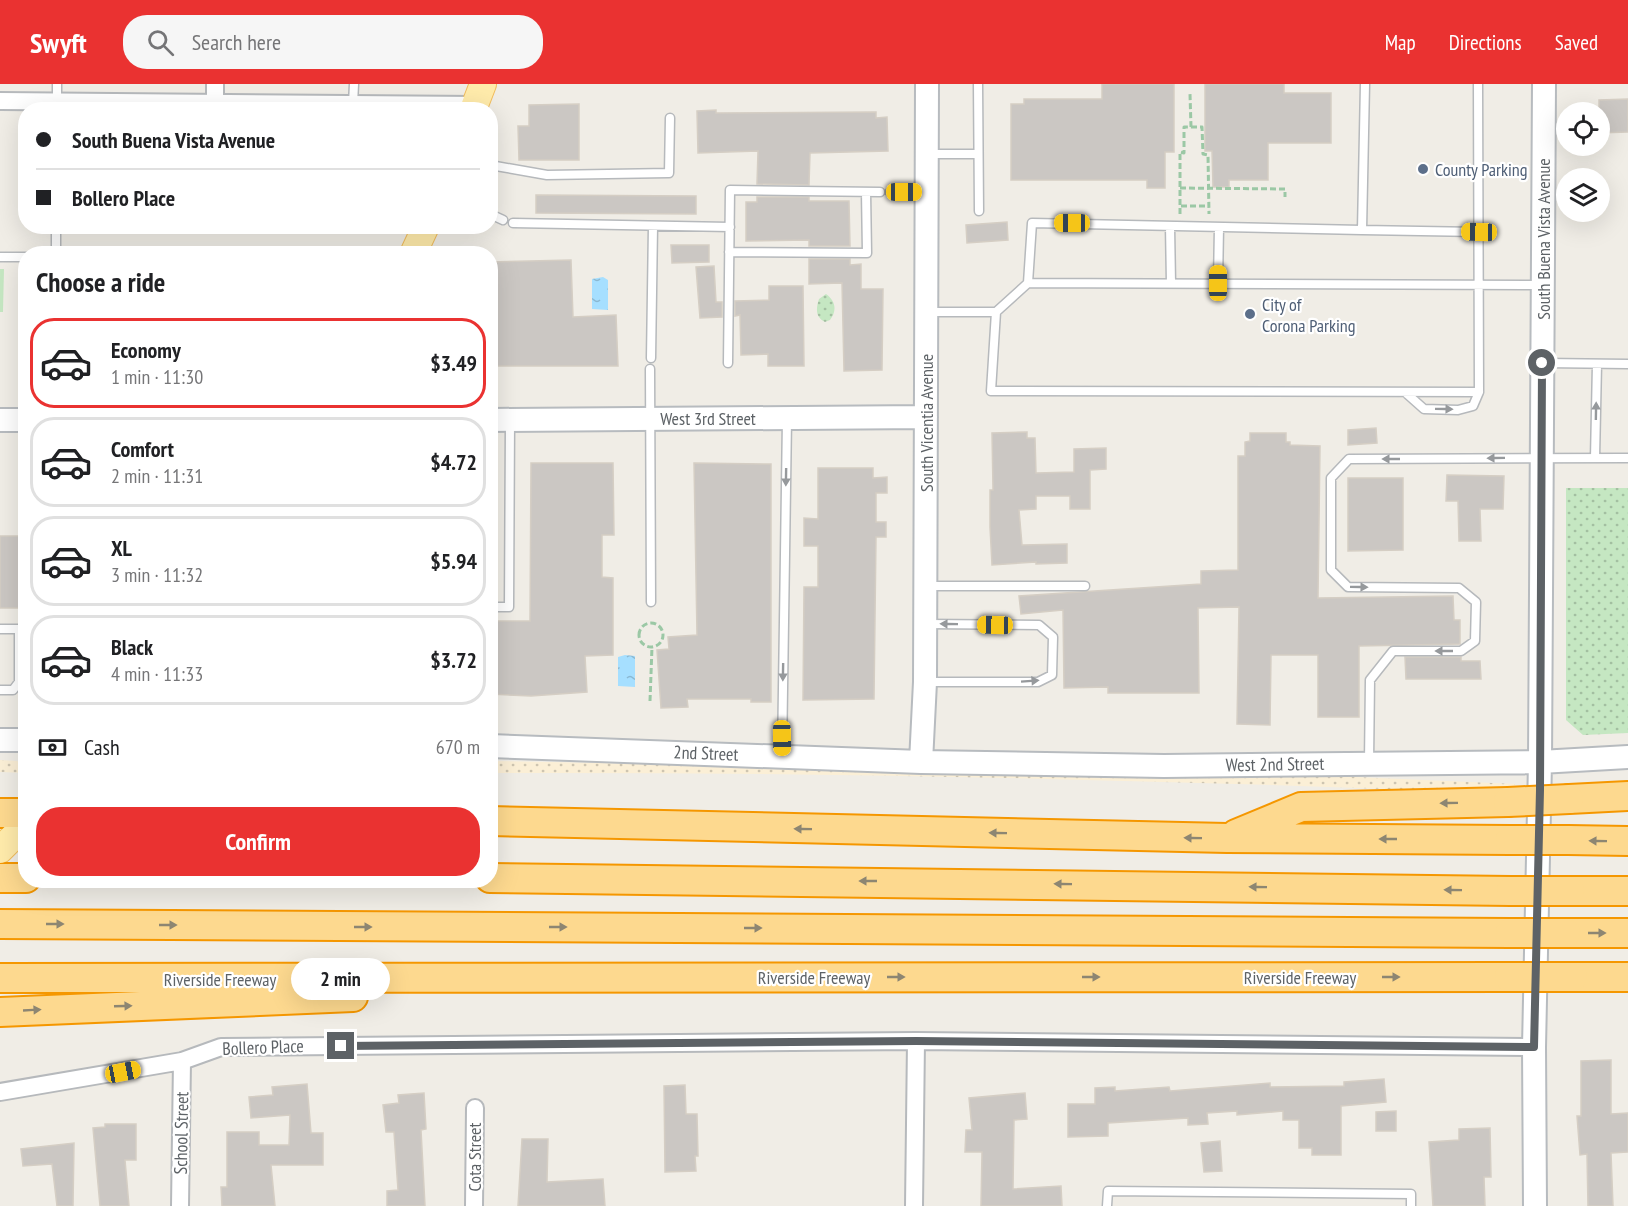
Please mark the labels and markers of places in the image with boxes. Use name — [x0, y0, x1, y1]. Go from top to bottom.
place label: County Parking — [1435, 158, 1527, 181]
marker: County Parking — [1416, 162, 1430, 176]
place label: City of Corona Parking — [1262, 293, 1355, 337]
marker: City of Corona Parking — [1243, 307, 1257, 321]

